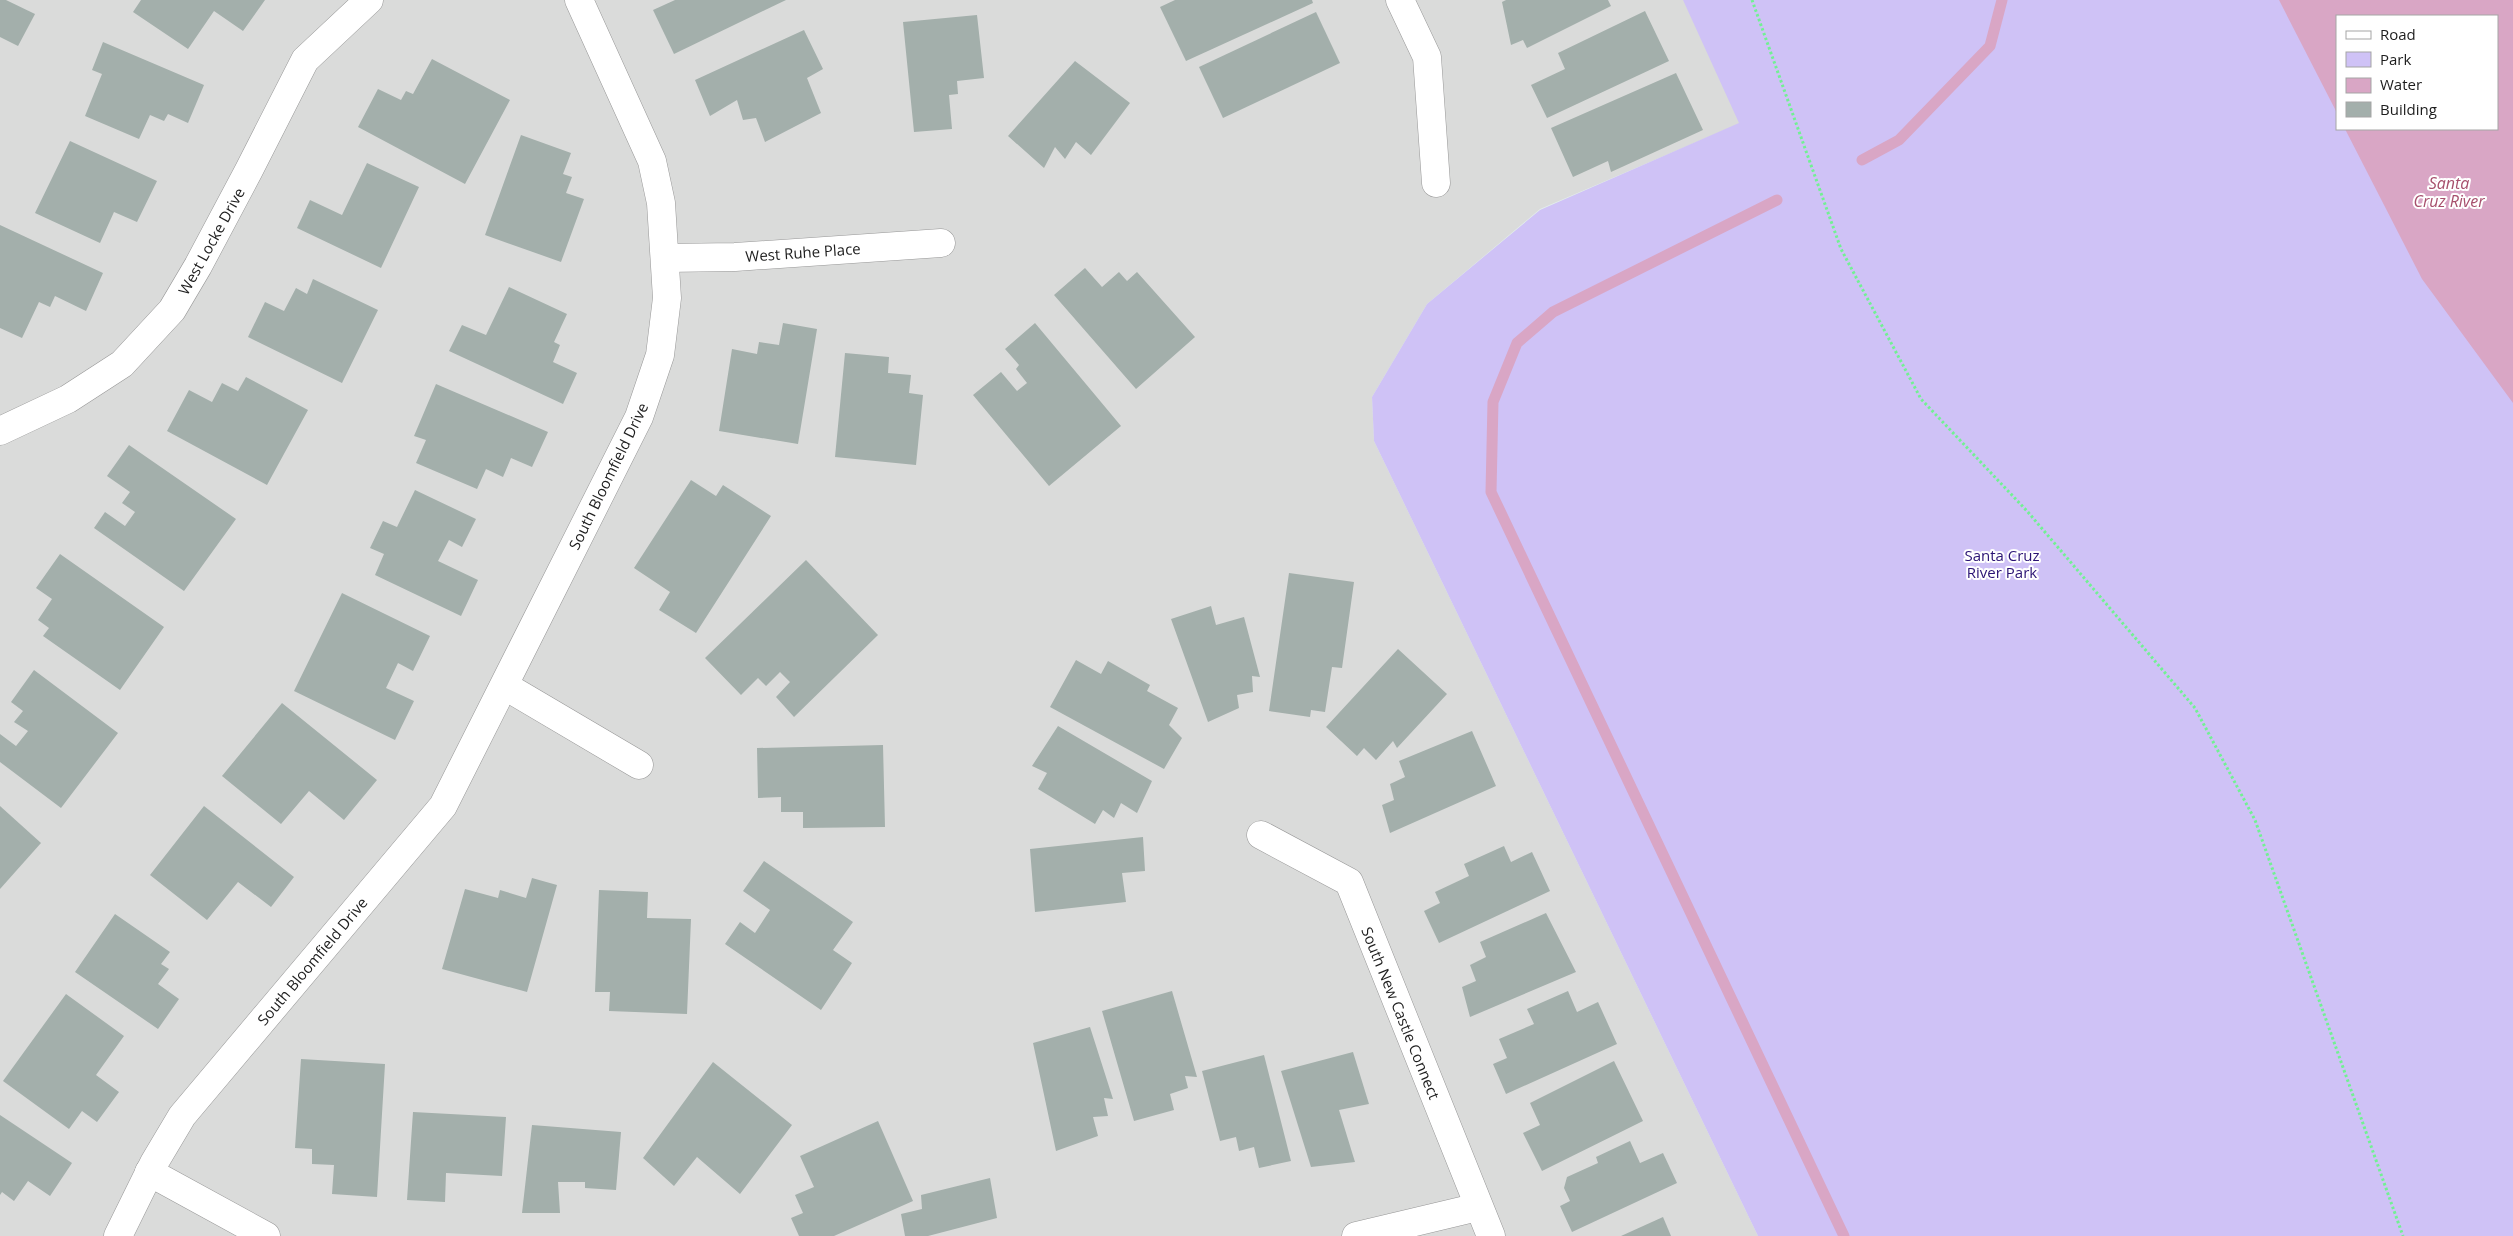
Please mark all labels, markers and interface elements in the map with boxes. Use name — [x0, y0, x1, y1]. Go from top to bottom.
legend — [2336, 15, 2498, 130]
text: Road — [2380, 24, 2416, 44]
text: Park — [2380, 49, 2411, 69]
text: Water — [2380, 74, 2422, 94]
text: Building — [2380, 99, 2437, 119]
water label: Santa Cruz River — [2413, 172, 2485, 212]
street label: West Locke Drive — [173, 184, 249, 298]
street label: West Ruhe Place — [745, 238, 861, 266]
street label: South Bloomfield Drive — [564, 399, 652, 553]
park label: Santa Cruz River Park — [1964, 545, 2040, 582]
street label: South Bloomfield Drive — [253, 893, 371, 1029]
street label: South New Castle Connect — [1357, 924, 1445, 1102]

